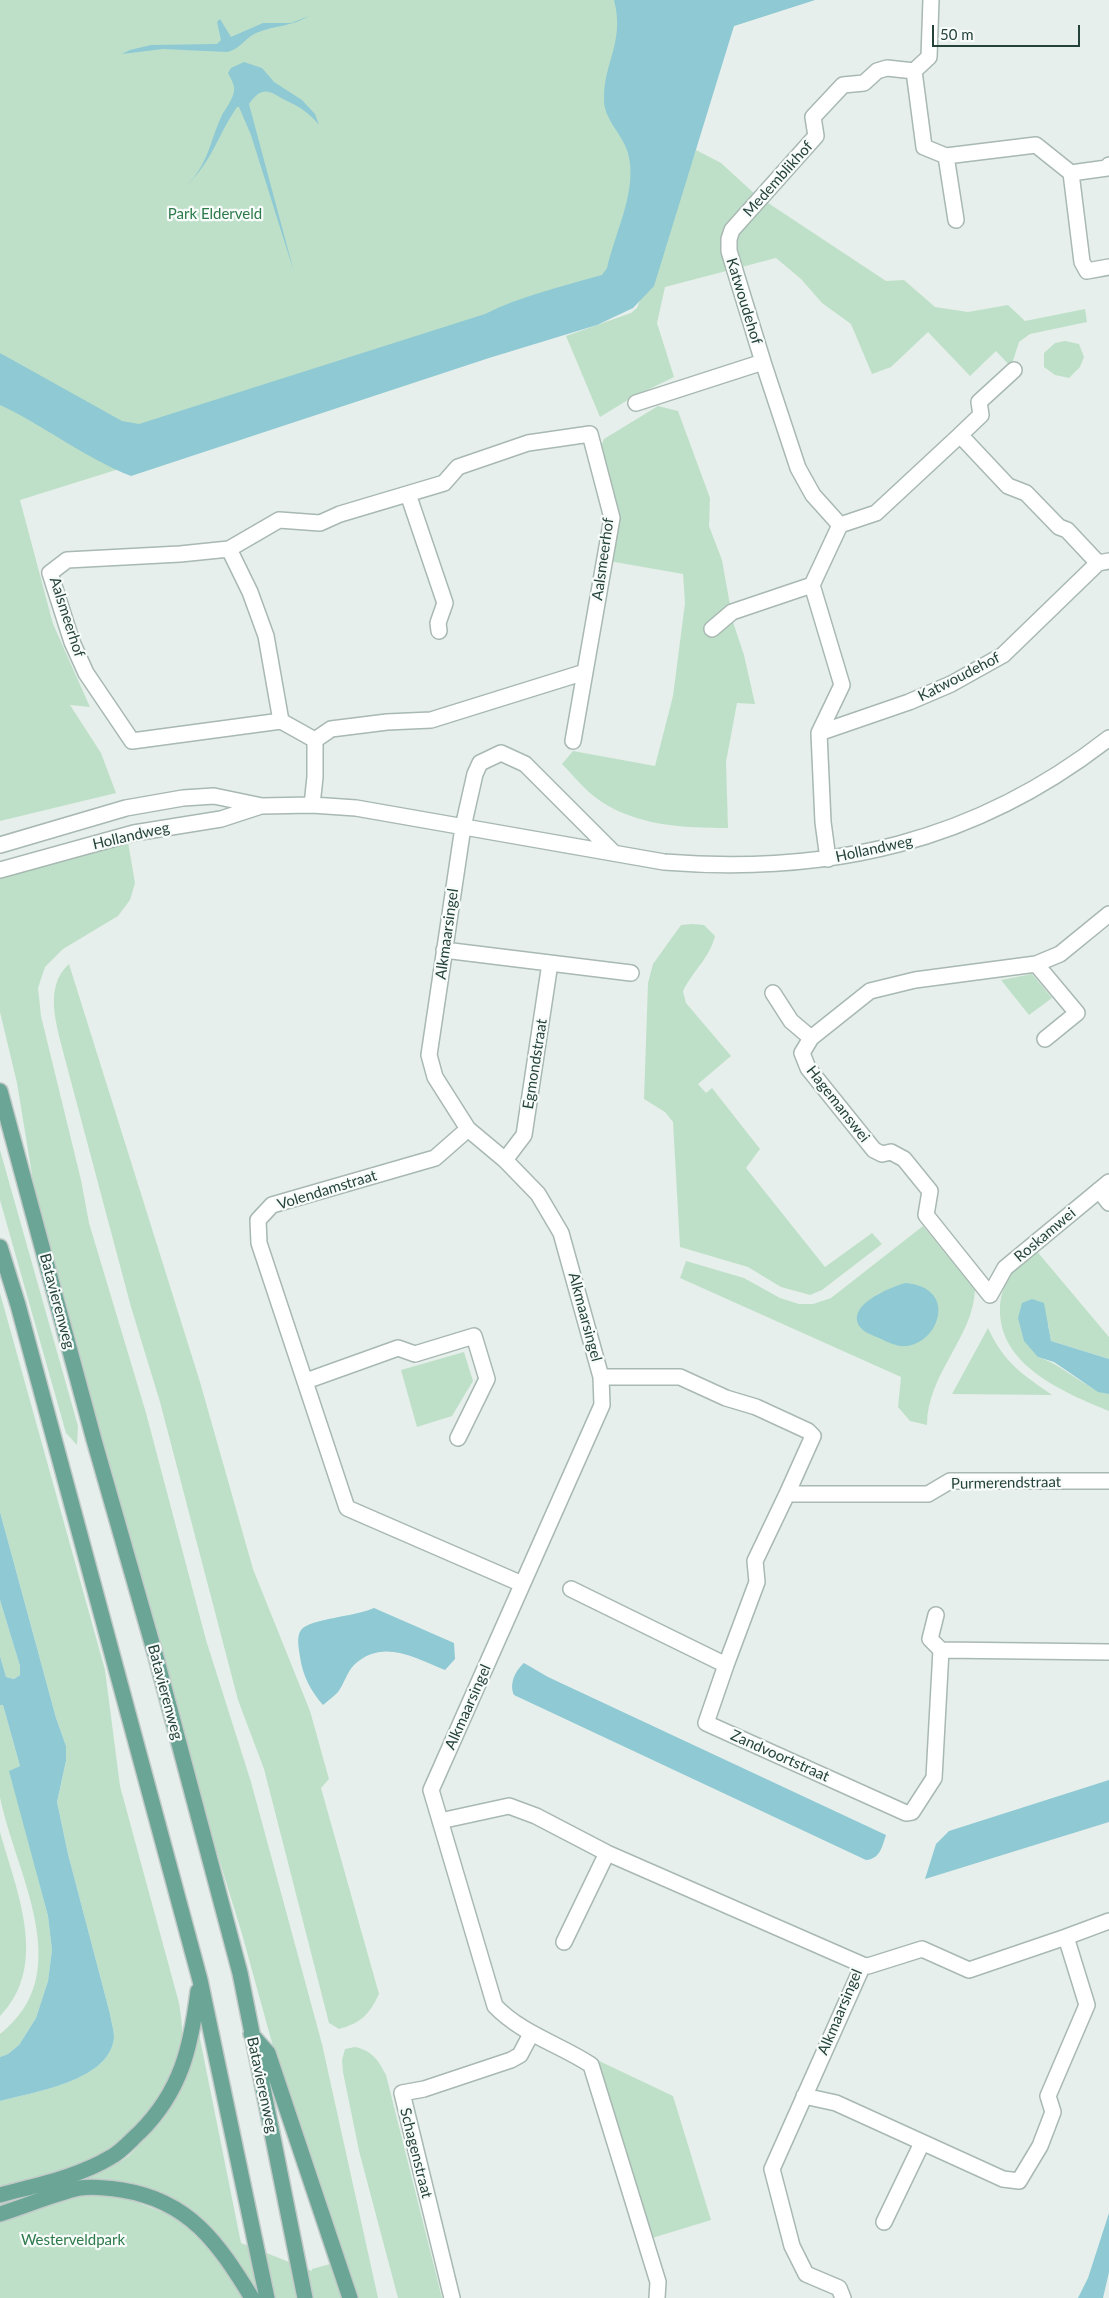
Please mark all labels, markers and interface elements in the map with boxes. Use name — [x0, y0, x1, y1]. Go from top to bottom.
scale bar — [934, 15, 1082, 47]
text: 50 m — [940, 25, 974, 43]
street label: Medemblikhof — [739, 138, 817, 220]
park label: Park Elderveld — [168, 205, 262, 223]
street label: Katwoudehof — [722, 256, 766, 346]
street label: Aalsmeerhof — [588, 517, 618, 601]
street label: Aalsmeerhof — [46, 575, 88, 659]
street label: Katwoudehof — [915, 649, 1003, 705]
street label: Hollandweg — [91, 818, 171, 854]
street label: Hollandweg — [834, 832, 914, 866]
street label: Alkmaarsingel — [432, 887, 462, 981]
street label: Egmondstraat — [519, 1018, 551, 1110]
street label: Hagemanswei — [803, 1062, 873, 1146]
street label: Volendamstraat — [275, 1166, 379, 1214]
street label: Roskamwei — [1011, 1204, 1079, 1266]
street label: Batavierenweg — [36, 1251, 78, 1351]
street label: Alkmaarsingel — [564, 1270, 606, 1364]
street label: Purmerendstraat — [951, 1473, 1061, 1493]
street label: Batavierenweg — [144, 1642, 186, 1742]
street label: Alkmaarsingel — [441, 1662, 495, 1752]
street label: Zandvoortstraat — [728, 1726, 832, 1786]
street label: Alkmaarsingel — [814, 1966, 866, 2058]
street label: Batavierenweg — [243, 2035, 281, 2135]
street label: Schagenstraat — [396, 2106, 436, 2200]
park label: Westerveldpark — [21, 2231, 125, 2249]

